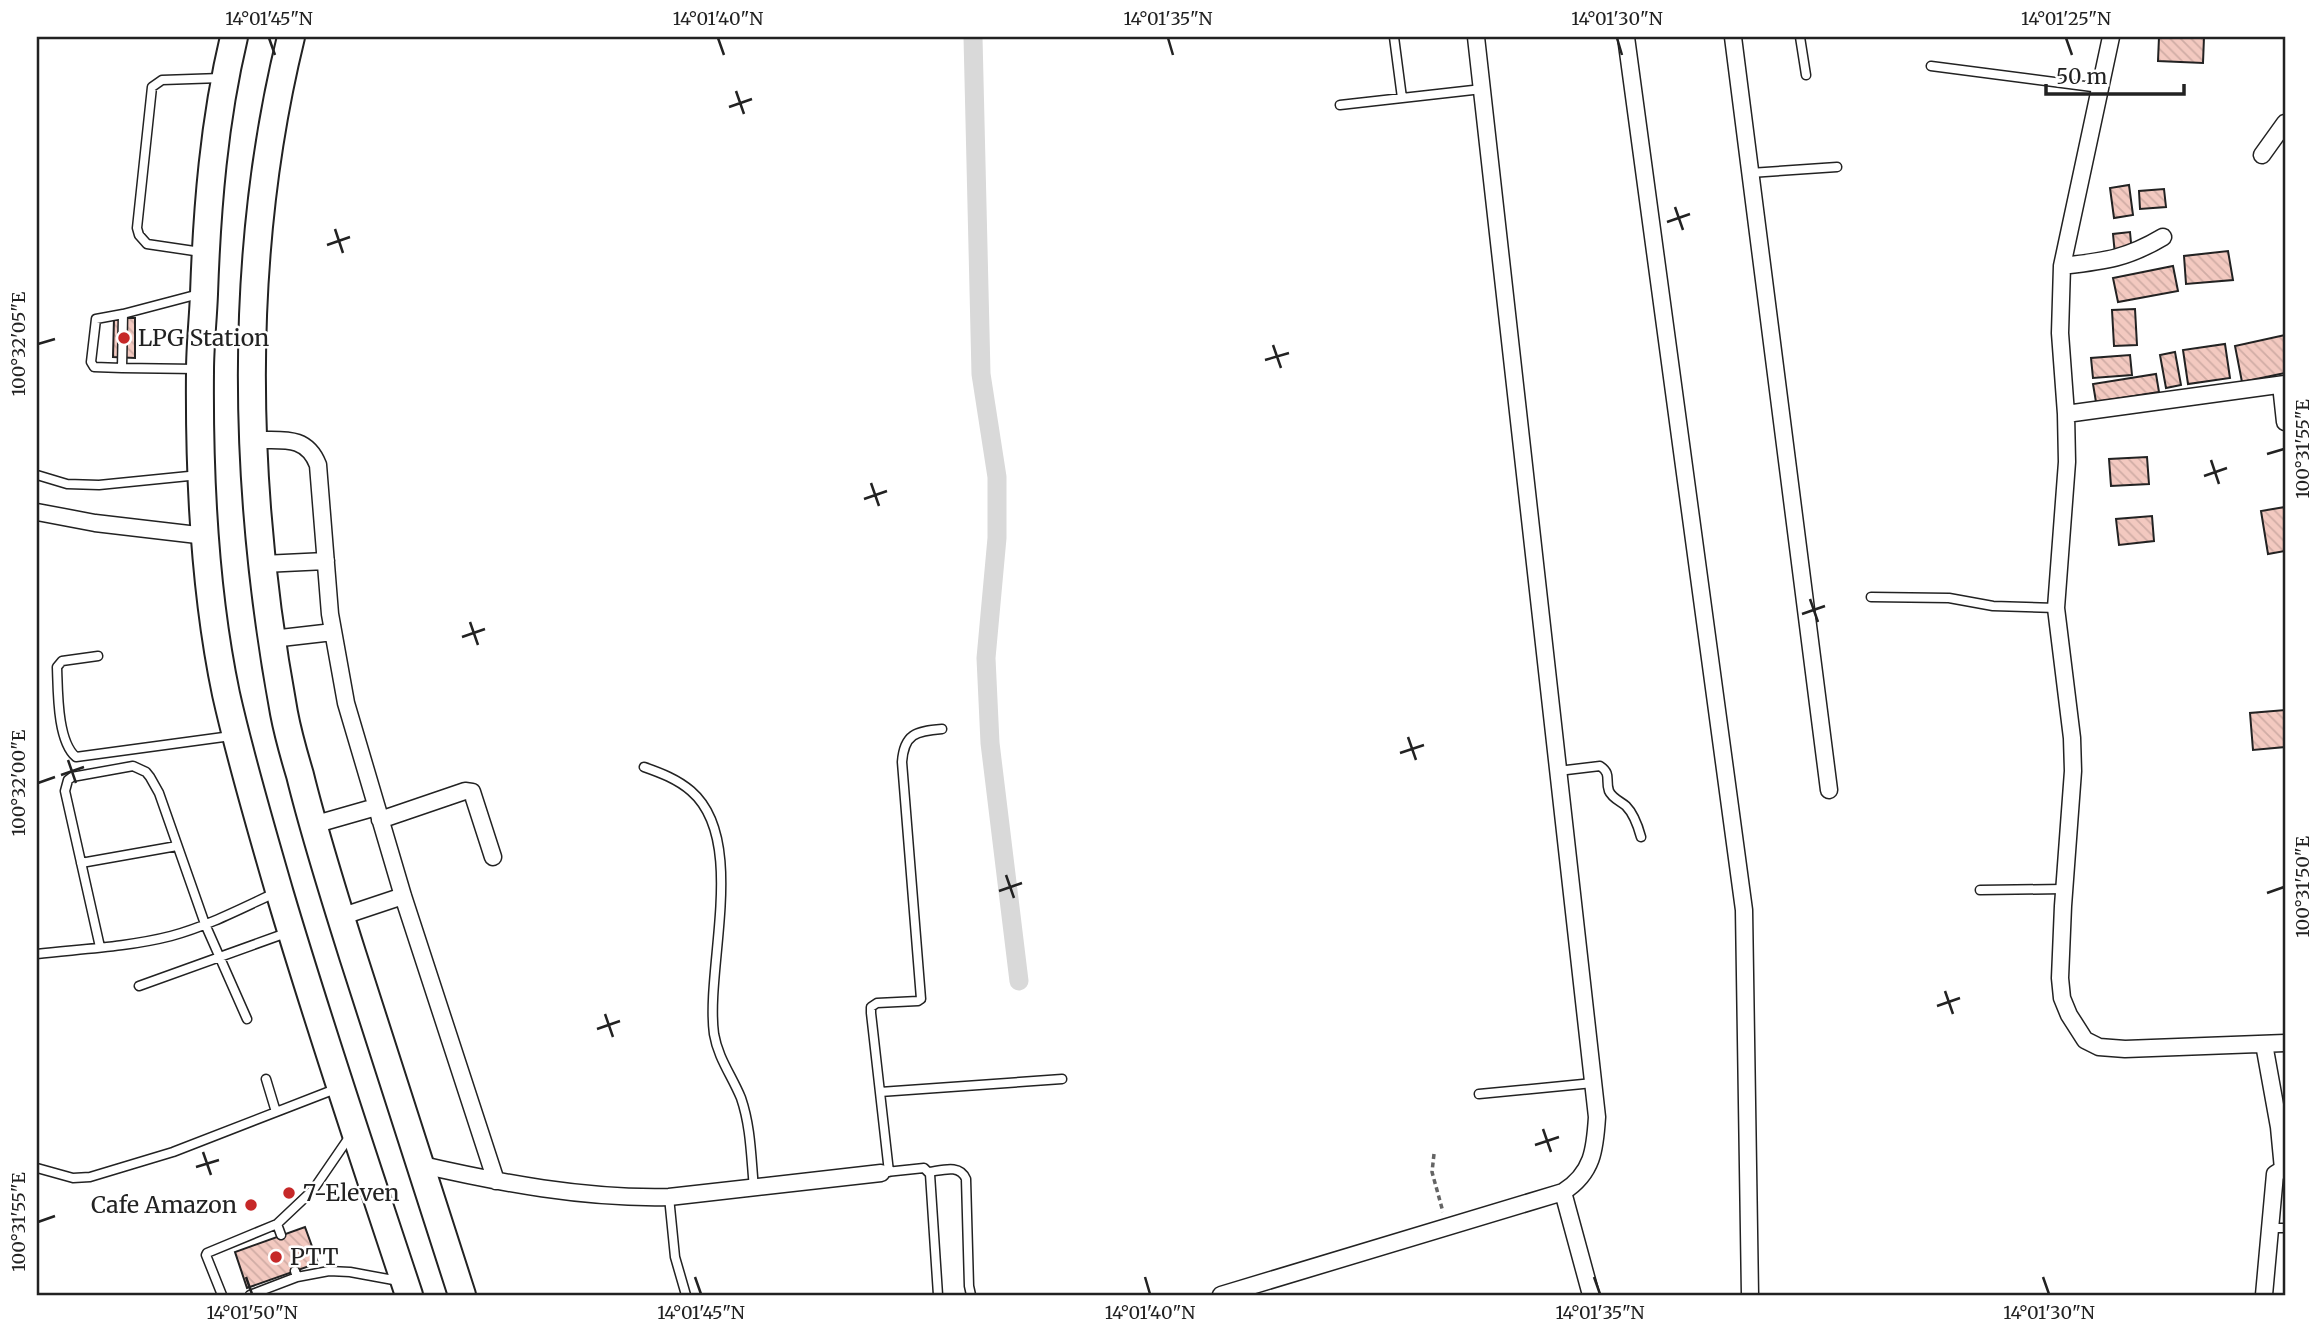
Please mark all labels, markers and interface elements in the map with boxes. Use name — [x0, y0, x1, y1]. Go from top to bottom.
text: 14°01'45"N — [225, 7, 313, 30]
text: 14°01'40"N — [673, 7, 763, 30]
text: 14°01'35"N — [1123, 7, 1213, 30]
text: 14°01'30"N — [1571, 7, 1663, 30]
text: 14°01'25"N — [2021, 7, 2111, 30]
scale bar — [2046, 52, 2184, 96]
text: 50 m — [2056, 63, 2107, 90]
text: 100°32'05"E — [7, 291, 30, 396]
place label: LPG Station — [138, 323, 269, 352]
marker: LPG Station — [116, 330, 132, 346]
text: 100°31'55"E — [2291, 399, 2314, 499]
text: 100°32'00"E — [7, 729, 30, 836]
text: 100°31'50"E — [2291, 836, 2314, 938]
text: 100°31'55"E — [7, 1172, 30, 1272]
place label: 7-Eleven — [303, 1178, 400, 1207]
marker: 7-Eleven — [281, 1185, 297, 1201]
place label: Cafe Amazon — [91, 1190, 237, 1219]
marker: Cafe Amazon — [243, 1197, 259, 1213]
place label: PTT — [290, 1242, 339, 1271]
marker: PTT — [268, 1249, 284, 1265]
text: 14°01'50"N — [206, 1301, 298, 1324]
text: 14°01'45"N — [657, 1301, 745, 1324]
text: 14°01'40"N — [1105, 1301, 1195, 1324]
text: 14°01'35"N — [1555, 1301, 1645, 1324]
text: 14°01'30"N — [2003, 1301, 2095, 1324]

